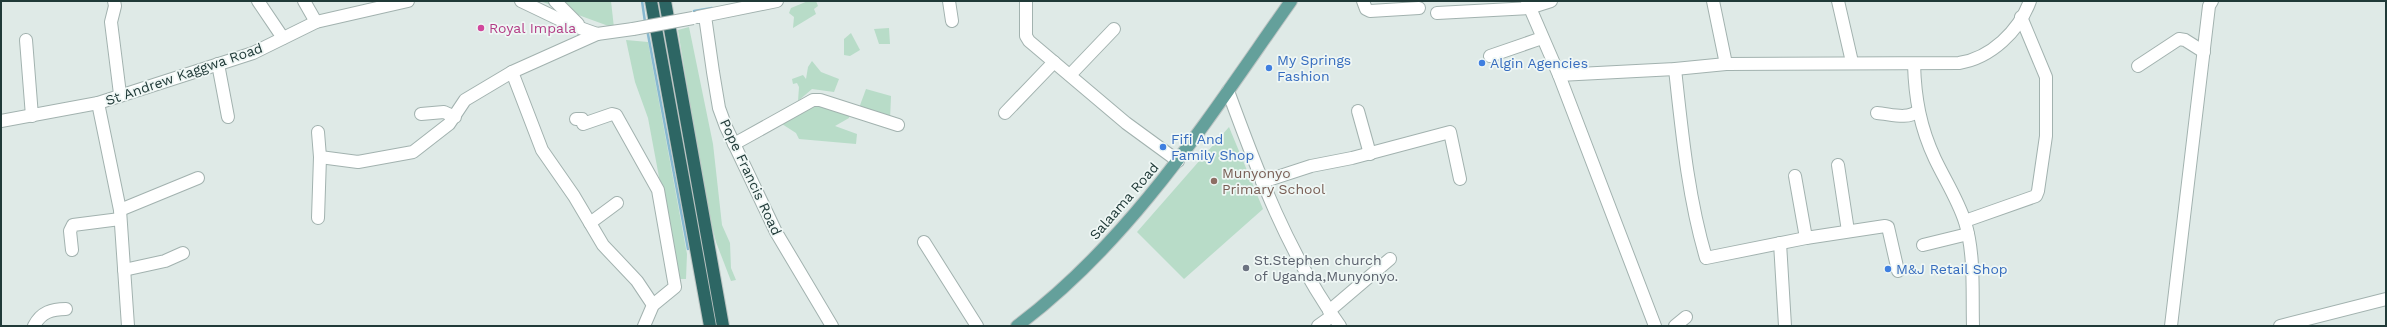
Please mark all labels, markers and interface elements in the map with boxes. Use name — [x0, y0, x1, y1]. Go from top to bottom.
place label: Royal Impala — [489, 20, 576, 36]
marker: Royal Impala — [476, 23, 486, 33]
street label: St Andrew Kaggwa Road — [103, 40, 265, 108]
place label: My Springs Fashion — [1277, 52, 1351, 84]
place label: Algin Agencies — [1490, 55, 1588, 71]
marker: Algin Agencies — [1477, 58, 1487, 68]
marker: My Springs Fashion — [1264, 63, 1274, 73]
street label: Pope Francis Road — [717, 116, 785, 238]
place label: Fifi And Family Shop — [1171, 131, 1254, 163]
marker: Fifi And Family Shop — [1158, 142, 1168, 152]
street label: Salaama Road — [1086, 159, 1162, 243]
place label: Munyonyo Primary School — [1222, 165, 1326, 197]
marker: Munyonyo Primary School — [1209, 176, 1219, 186]
place label: St.Stephen church of Uganda,Munyonyo. — [1254, 252, 1398, 284]
place label: M&J Retail Shop — [1896, 261, 2008, 277]
marker: St.Stephen church of Uganda,Munyonyo. — [1241, 263, 1251, 273]
marker: M&J Retail Shop — [1883, 264, 1893, 274]

